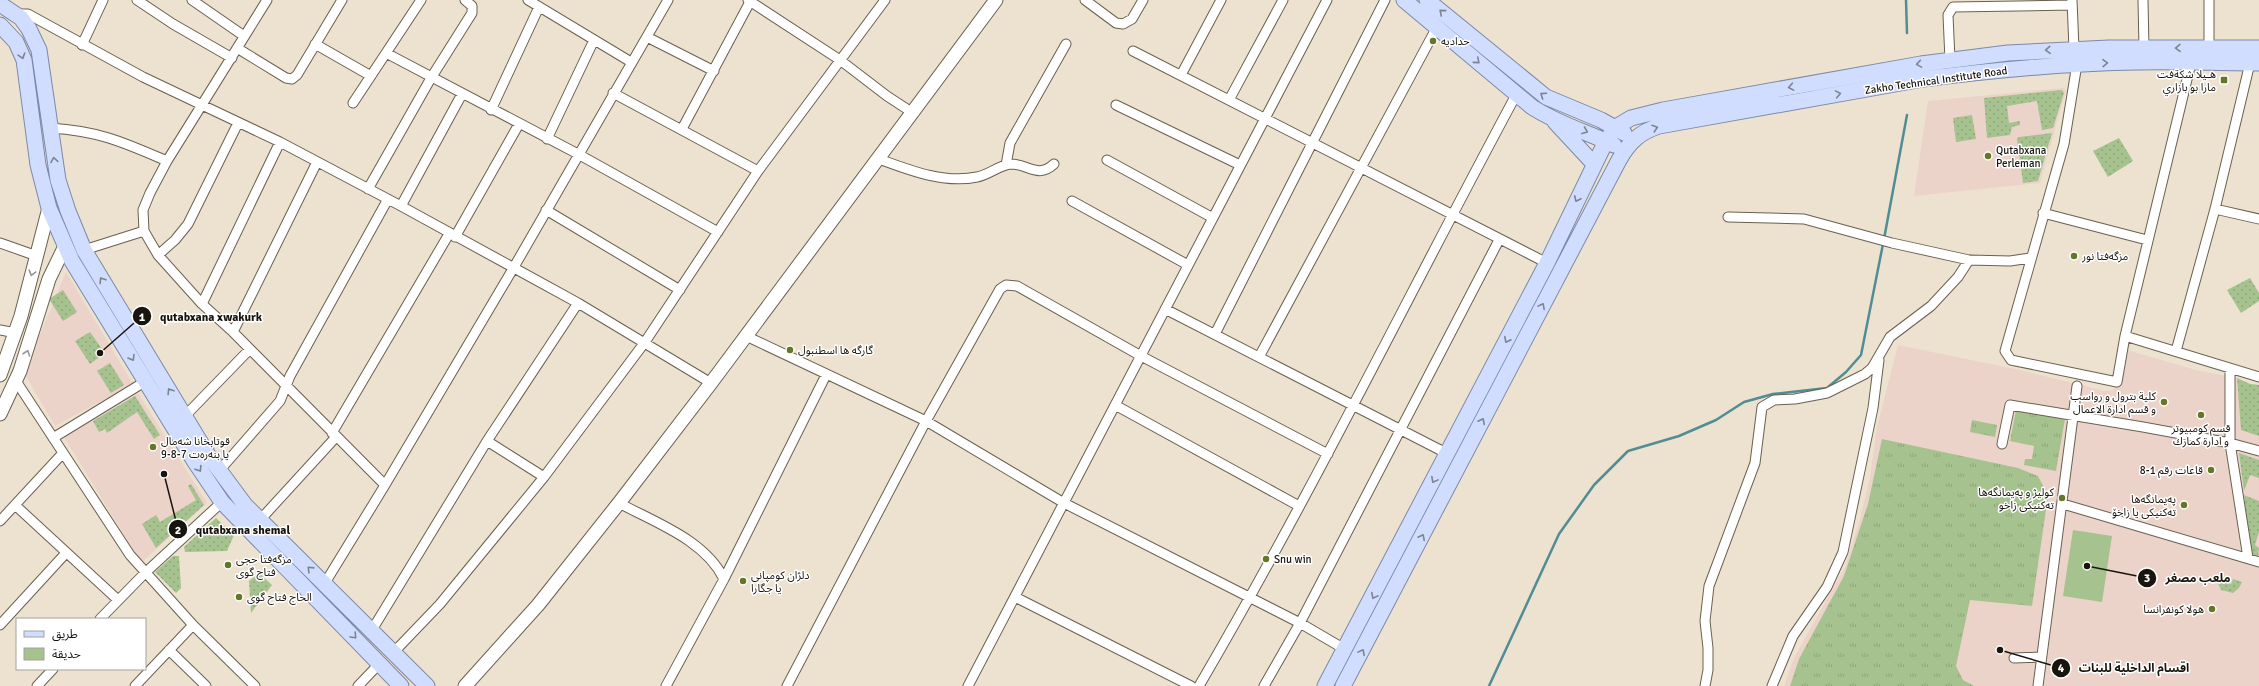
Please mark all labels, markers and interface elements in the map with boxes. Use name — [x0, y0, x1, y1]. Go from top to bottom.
one-way arrow — [1439, 10, 1447, 17]
place label: حداديه — [1441, 35, 1470, 48]
marker: حداديه — [1428, 36, 1438, 46]
one-way arrow — [2175, 44, 2181, 53]
one-way arrow — [2045, 46, 2051, 55]
one-way arrow — [17, 52, 26, 59]
one-way arrow — [1472, 57, 1479, 64]
one-way arrow — [2102, 59, 2108, 67]
one-way arrow — [1916, 60, 1922, 68]
street label: Zakho Technical Institute Road — [1864, 64, 2008, 97]
place label: هـيلا شكةفت مارا بو بازاري — [2157, 68, 2216, 97]
marker: هـيلا شكةفت مارا بو بازاري — [2219, 75, 2229, 85]
one-way arrow — [1788, 82, 1794, 91]
one-way arrow — [1834, 91, 1841, 99]
one-way arrow — [1540, 93, 1547, 100]
one-way arrow — [1651, 124, 1658, 133]
one-way arrow — [1581, 127, 1588, 135]
place label: Qutabxana Perleman — [1996, 144, 2047, 170]
marker: Qutabxana Perleman — [1983, 151, 1993, 161]
one-way arrow — [51, 157, 59, 163]
one-way arrow — [1574, 194, 1582, 202]
place label: مزگەفتا نور — [2081, 250, 2129, 263]
marker: مزگەفتا نور — [2069, 251, 2079, 261]
one-way arrow — [29, 270, 37, 276]
one-way arrow — [99, 277, 106, 284]
one-way arrow — [1537, 303, 1545, 310]
callout: qutabxana xwakurk — [132, 304, 270, 328]
text: 1 — [139, 310, 146, 325]
text: qutabxana xwakurk — [160, 310, 263, 325]
one-way arrow — [1504, 336, 1512, 343]
place label: گارگه ها اسطنبول — [798, 344, 873, 357]
marker: گارگه ها اسطنبول — [785, 345, 795, 355]
one-way arrow — [22, 349, 30, 356]
one-way arrow — [127, 354, 134, 361]
one-way arrow — [167, 388, 175, 395]
place label: كلية بترول و رواسب و قسم ادارة الاعمال — [2070, 390, 2156, 418]
marker: كلية بترول و رواسب و قسم ادارة الاعمال — [2159, 397, 2169, 407]
marker: قسم کومبیوتر و ادارة كمارك — [2196, 410, 2206, 420]
one-way arrow — [1477, 418, 1485, 426]
place label: قسم کومبیوتر و ادارة كمارك — [2170, 422, 2231, 448]
place label: قوتابخانا شەمال یا بنەرەت 7-8-9 — [161, 435, 230, 461]
marker: قوتابخانا شەمال یا بنەرەت 7-8-9 — [148, 442, 158, 452]
one-way arrow — [195, 464, 202, 471]
place label: قاعات رقم 1-8 — [2140, 464, 2203, 479]
marker: قاعات رقم 1-8 — [2206, 465, 2216, 475]
one-way arrow — [1431, 476, 1439, 484]
place label: كوليژ و په‌يمانگه‌ها ته‌كنيكى زاخو — [1978, 486, 2054, 512]
marker: كوليژ و په‌يمانگه‌ها ته‌كنيكى زاخو — [2057, 493, 2067, 503]
place label: پەیمانگەها تەکنیکی یا زاخۆ — [2112, 493, 2176, 519]
marker: پەیمانگەها تەکنیکی یا زاخۆ — [2179, 500, 2189, 510]
callout: qutabxana shemal — [168, 517, 298, 541]
text: 2 — [175, 523, 181, 538]
text: qutabxana shemal — [196, 523, 291, 538]
one-way arrow — [1418, 534, 1425, 541]
place label: مزگەفتا حجی فتاح گوی — [236, 553, 292, 580]
place label: Snu win — [1274, 553, 1312, 566]
marker: Snu win — [1261, 554, 1271, 564]
marker: مزگەفتا حجی فتاح گوی — [223, 560, 233, 570]
one-way arrow — [307, 566, 315, 574]
callout: ملعب مصغر — [2137, 566, 2238, 590]
place label: دلژان کومپانی یا جگارا — [751, 569, 810, 595]
text: 3 — [2144, 571, 2150, 586]
text: ملعب مصغر — [2164, 571, 2231, 586]
marker: دلژان کومپانی یا جگارا — [738, 576, 748, 586]
place label: الحاج فتاح گوی — [247, 591, 312, 605]
one-way arrow — [1371, 591, 1379, 599]
marker: الحاج فتاح گوی — [234, 592, 244, 602]
place label: هولا كونفرانسا — [2143, 603, 2204, 616]
marker: هولا كونفرانسا — [2207, 604, 2217, 614]
legend — [16, 618, 146, 670]
text: طريق — [52, 627, 78, 642]
one-way arrow — [349, 631, 356, 639]
text: حديقة — [52, 647, 81, 662]
one-way arrow — [1358, 649, 1365, 656]
callout: اقسام الداخلیة للبنات — [2051, 656, 2197, 680]
text: 4 — [2058, 661, 2065, 676]
text: اقسام الداخلیة للبنات — [2079, 661, 2189, 677]

